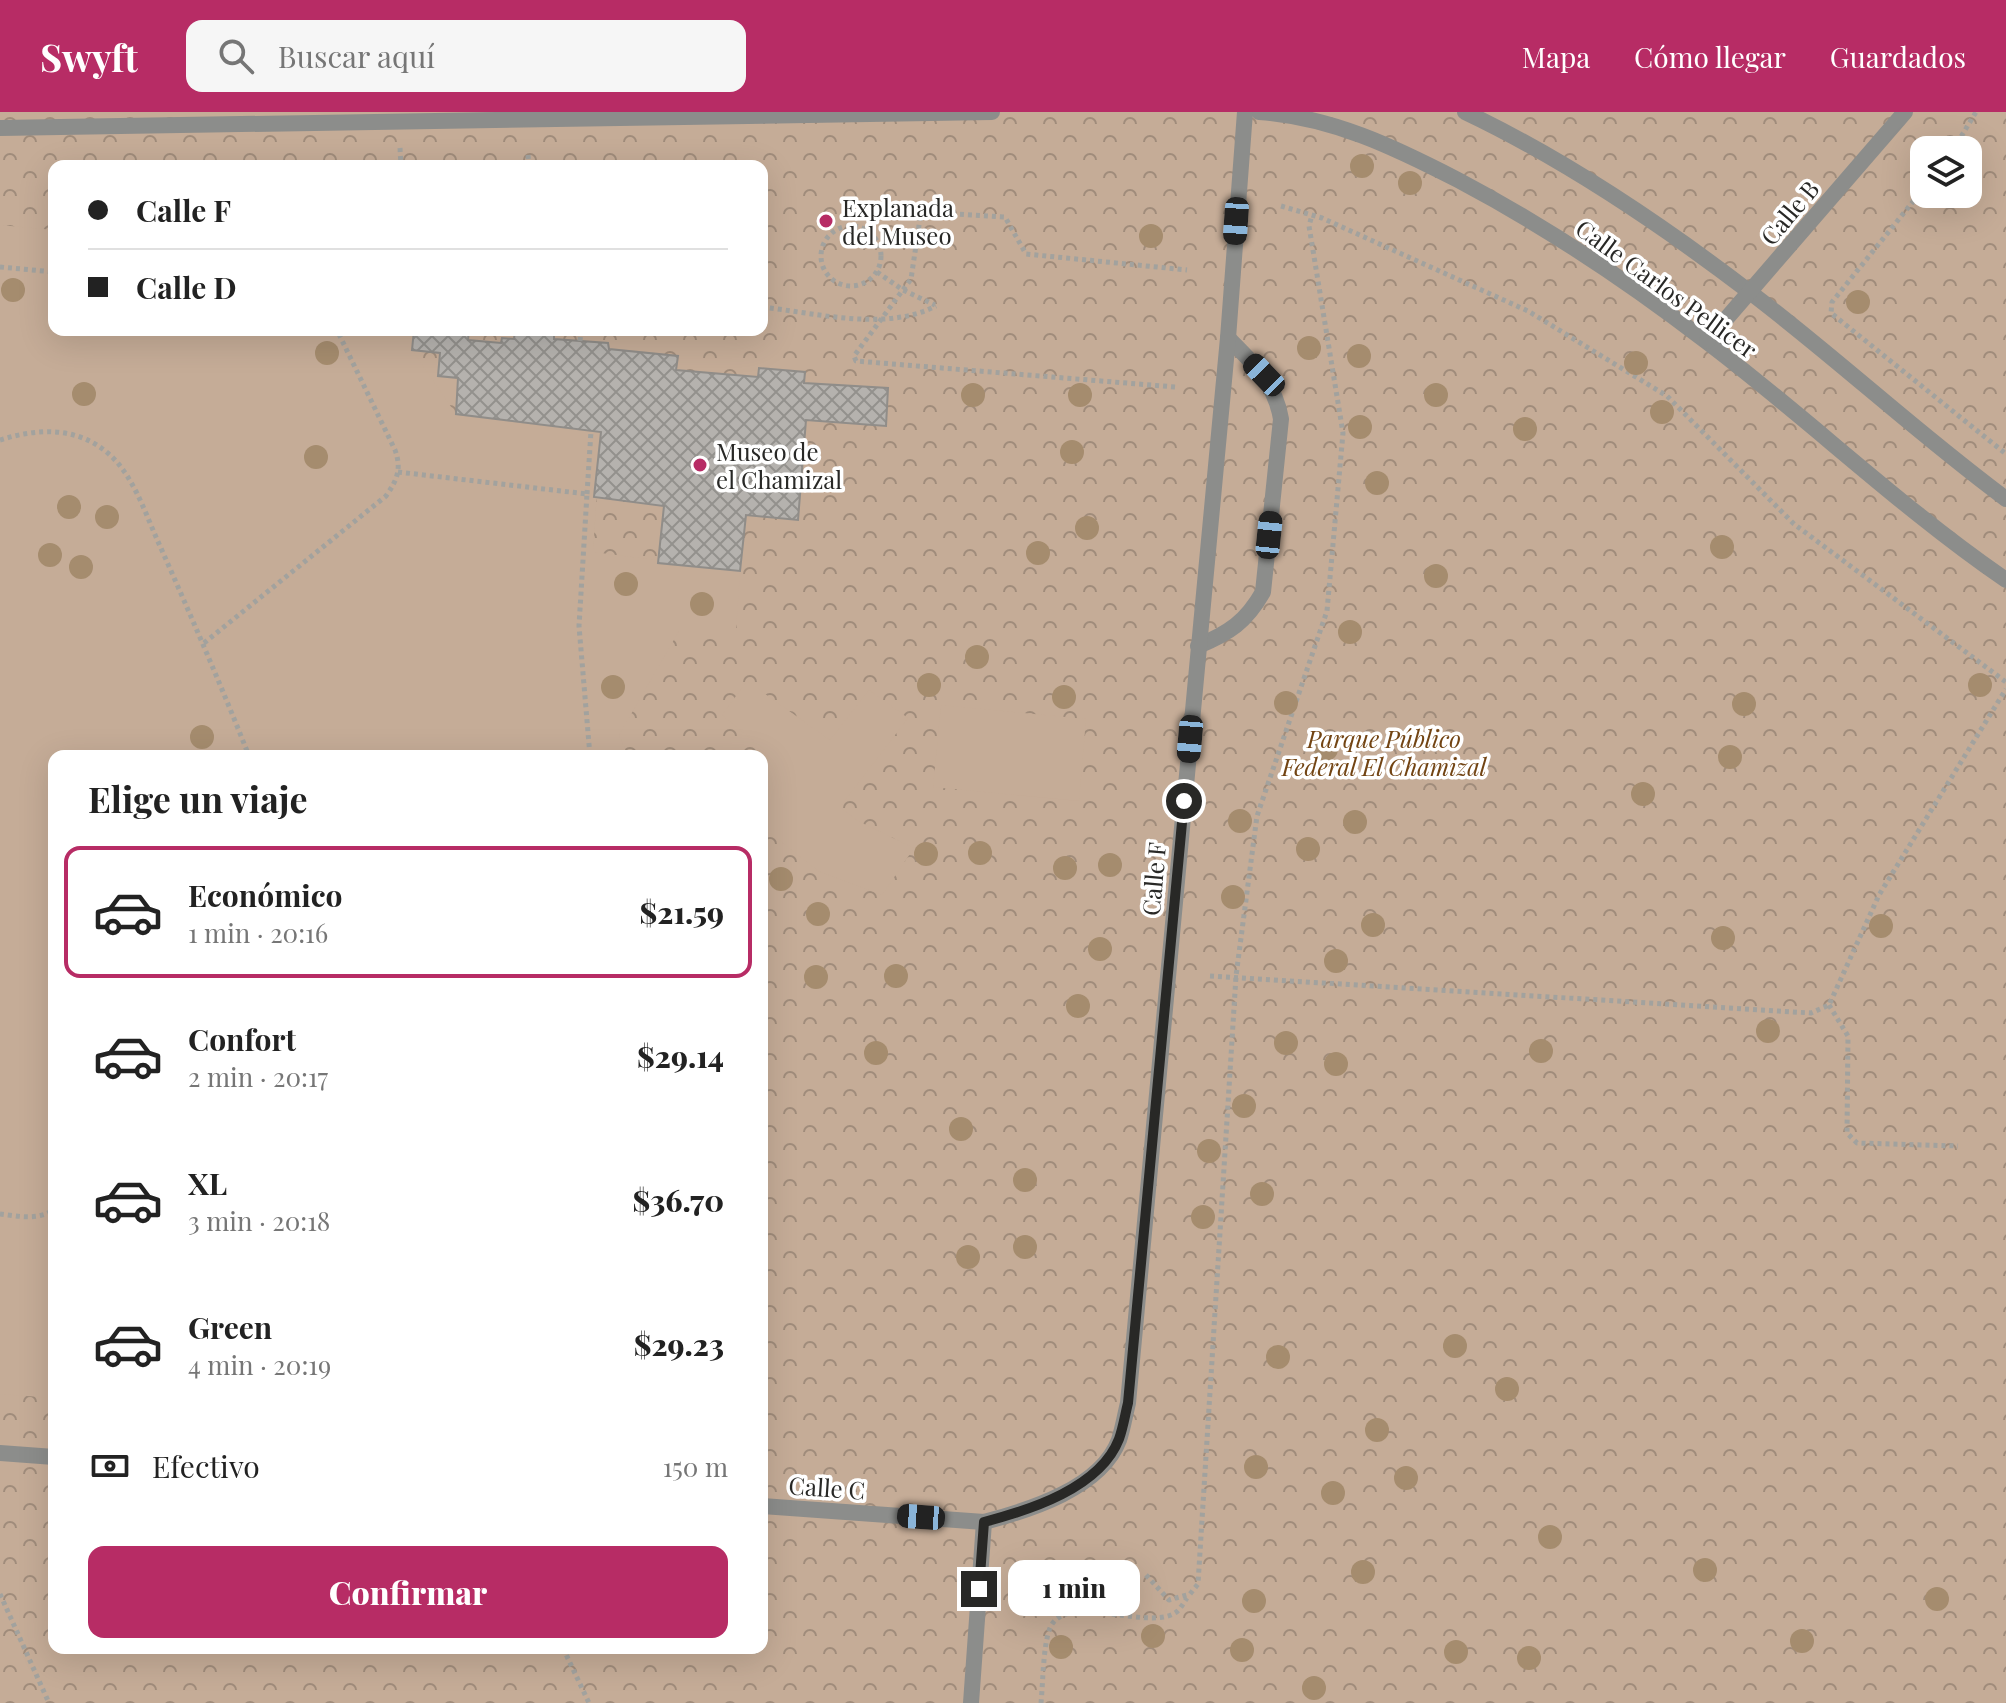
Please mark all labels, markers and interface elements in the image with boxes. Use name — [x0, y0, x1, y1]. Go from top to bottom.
search box — [186, 20, 746, 92]
text: Swyft — [40, 31, 138, 82]
icon: search — [214, 34, 258, 78]
text: Buscar aquí — [278, 36, 435, 76]
text: Mapa — [1522, 38, 1590, 75]
text: Cómo llegar — [1634, 38, 1786, 75]
text: Guardados — [1830, 38, 1966, 75]
map controls — [1910, 136, 1982, 208]
button: layers — [1910, 136, 1982, 208]
street label: Calle B — [1753, 173, 1825, 251]
text: Calle F — [136, 190, 231, 230]
place label: Explanada del Museo — [842, 191, 954, 251]
car — [1222, 196, 1250, 246]
street label: Calle Carlos Pellicer — [1570, 211, 1764, 365]
marker: Explanada del Museo — [817, 212, 835, 230]
text: Calle D — [136, 267, 237, 307]
car — [1239, 349, 1289, 401]
place label: Museo de el Chamizal — [716, 435, 842, 495]
marker: Museo de el Chamizal — [691, 456, 709, 474]
car — [1255, 510, 1283, 560]
car — [1176, 714, 1204, 764]
park label: Parque Público Federal El Chamizal — [1281, 722, 1488, 782]
text: Elige un viaje — [88, 774, 308, 822]
route start — [1166, 783, 1202, 819]
street label: Calle F — [1134, 841, 1172, 917]
text: Económico — [188, 875, 343, 915]
icon: car — [92, 876, 164, 948]
text: $21.59 — [640, 892, 724, 932]
text: 1 min · 20:16 — [188, 915, 328, 950]
text: Confort — [188, 1019, 296, 1059]
icon: car — [92, 1020, 164, 1092]
text: $29.14 — [637, 1036, 724, 1076]
text: 2 min · 20:17 — [188, 1059, 328, 1094]
text: XL — [188, 1163, 227, 1203]
icon: car — [92, 1164, 164, 1236]
text: $36.70 — [633, 1180, 724, 1220]
text: 3 min · 20:18 — [188, 1203, 330, 1238]
text: Green — [188, 1307, 272, 1347]
icon: car — [92, 1308, 164, 1380]
text: $29.23 — [634, 1324, 724, 1364]
text: 4 min · 20:19 — [188, 1347, 331, 1382]
icon: cash — [88, 1444, 132, 1488]
text: Efectivo — [152, 1446, 260, 1486]
text: 150 m — [663, 1449, 728, 1484]
street label: Calle C — [788, 1468, 866, 1506]
car — [896, 1503, 946, 1531]
button: Confirmar — [88, 1546, 728, 1638]
callout: 1 min — [1007, 1561, 1139, 1617]
text: 1 min — [1042, 1570, 1106, 1605]
route end — [961, 1571, 997, 1607]

